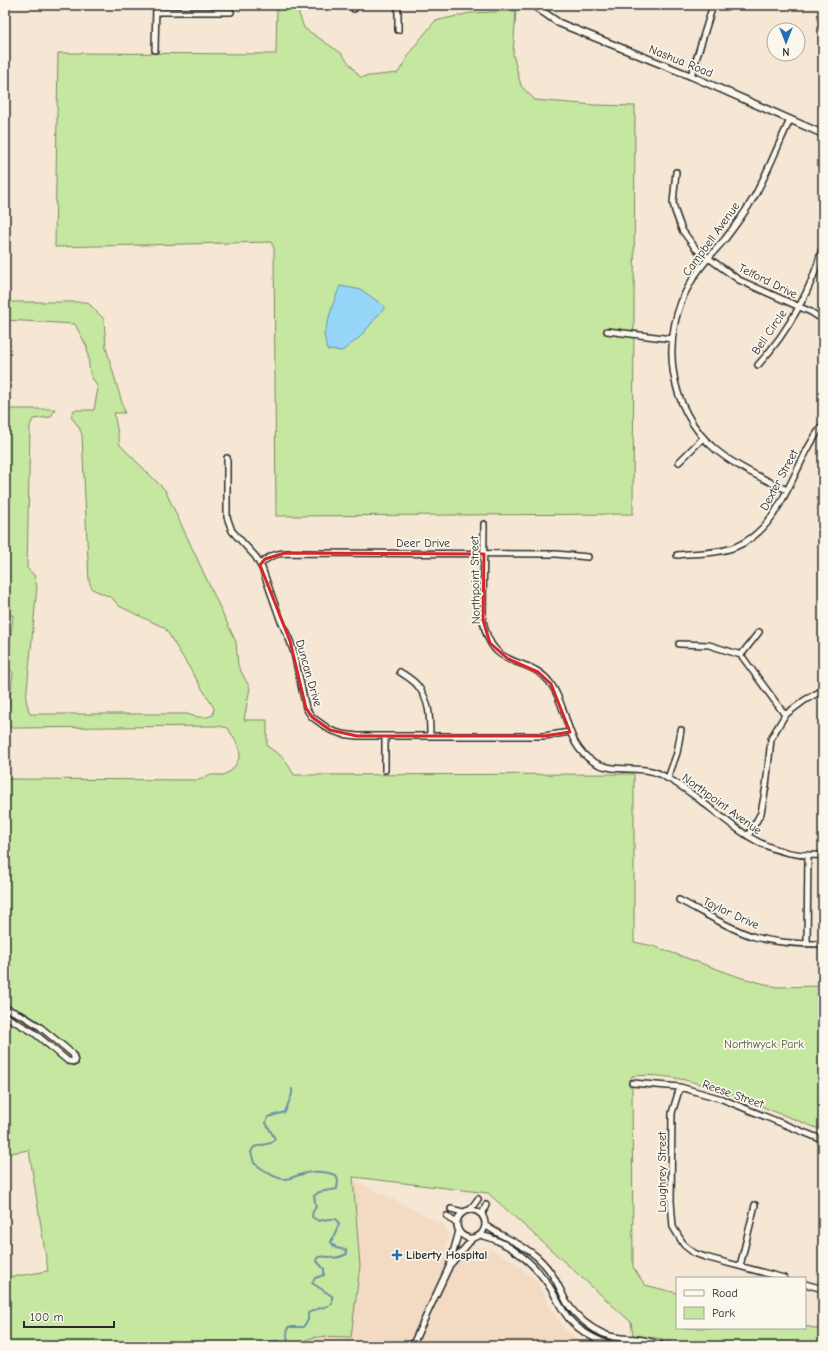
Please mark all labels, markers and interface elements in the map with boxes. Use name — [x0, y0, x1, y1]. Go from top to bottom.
north arrow — [766, 22, 806, 62]
street label: Nashua Road — [647, 42, 715, 80]
text: N — [782, 45, 790, 58]
street label: Campbell Avenue — [679, 199, 743, 279]
street label: Telford Drive — [736, 261, 800, 301]
street label: Bell Circle — [748, 307, 790, 357]
street label: Dexter Street — [757, 447, 801, 513]
street label: Northpoint Street — [467, 535, 483, 624]
street label: Deer Drive — [396, 536, 450, 550]
street label: Duncan Drive — [293, 638, 325, 708]
street label: Northpoint Avenue — [679, 770, 765, 838]
street label: Taylor Drive — [701, 894, 761, 932]
park label: Northwyck Park — [724, 1037, 804, 1051]
street label: Reese Street — [700, 1077, 766, 1111]
street label: Loughrey Street — [655, 1131, 669, 1213]
place label: Liberty Hospital — [406, 1248, 487, 1262]
marker: Liberty Hospital — [391, 1249, 403, 1261]
legend — [676, 1277, 806, 1329]
text: Road — [712, 1286, 738, 1300]
scale bar — [24, 1303, 114, 1329]
text: Park — [712, 1306, 735, 1320]
text: 100 m — [30, 1310, 63, 1324]

